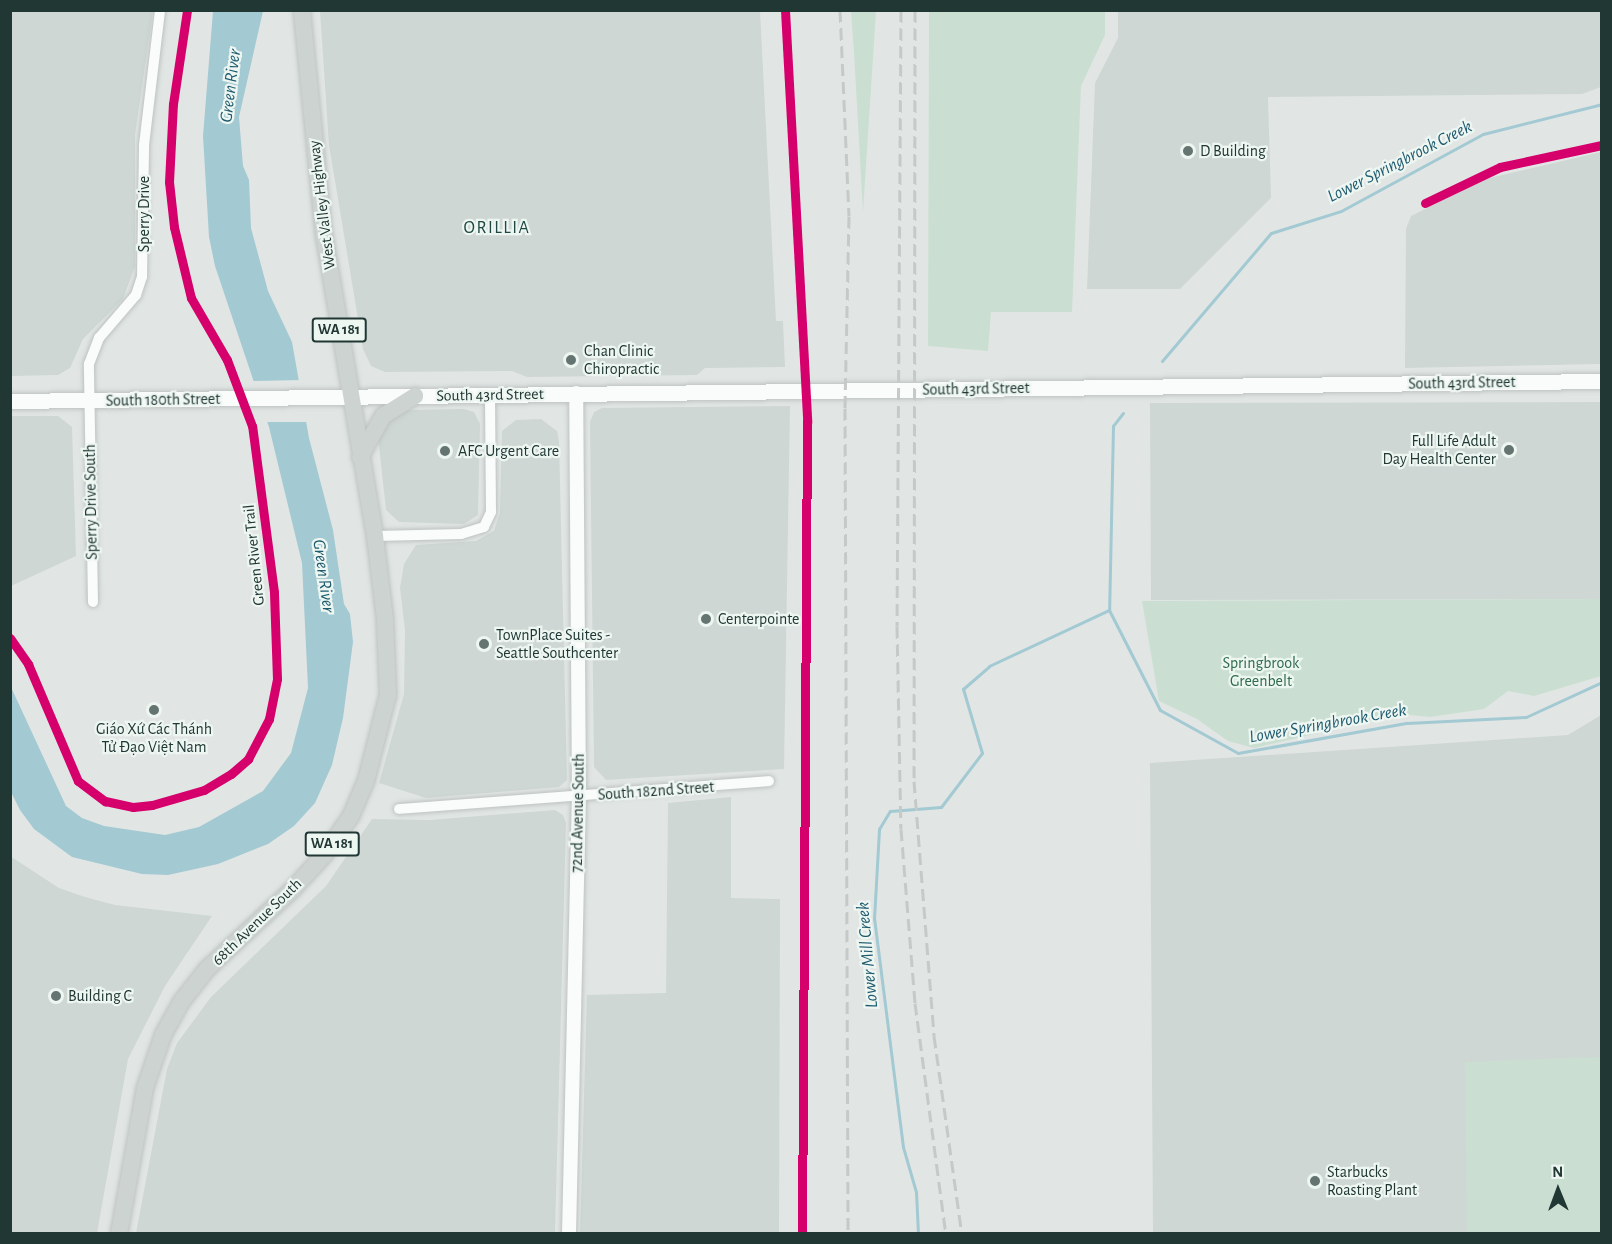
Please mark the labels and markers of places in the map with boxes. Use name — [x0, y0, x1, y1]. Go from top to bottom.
place label: D Building — [1200, 141, 1266, 161]
marker: D Building — [1181, 144, 1195, 158]
place label: Chan Clinic Chiropractic — [584, 341, 659, 379]
marker: Chan Clinic Chiropractic — [562, 351, 580, 369]
place label: Full Life Adult Day Health Center — [1383, 431, 1496, 469]
place label: AFC Urgent Care — [458, 441, 559, 461]
marker: Full Life Adult Day Health Center — [1500, 441, 1518, 459]
marker: AFC Urgent Care — [436, 442, 454, 460]
place label: Centerpointe — [718, 609, 799, 629]
marker: Centerpointe — [699, 612, 713, 626]
place label: TownPlace Suites - Seattle Southcenter — [496, 625, 618, 663]
marker: TownPlace Suites - Seattle Southcenter — [477, 637, 491, 651]
marker: Giáo Xứ Các Thánh Tử Đạo Việt Nam — [147, 703, 161, 717]
place label: Giáo Xứ Các Thánh Tử Đạo Việt Nam — [96, 719, 212, 757]
place label: Building C — [68, 986, 132, 1006]
marker: Building C — [49, 989, 63, 1003]
place label: Starbucks Roasting Plant — [1327, 1162, 1417, 1200]
marker: Starbucks Roasting Plant — [1308, 1174, 1322, 1188]

